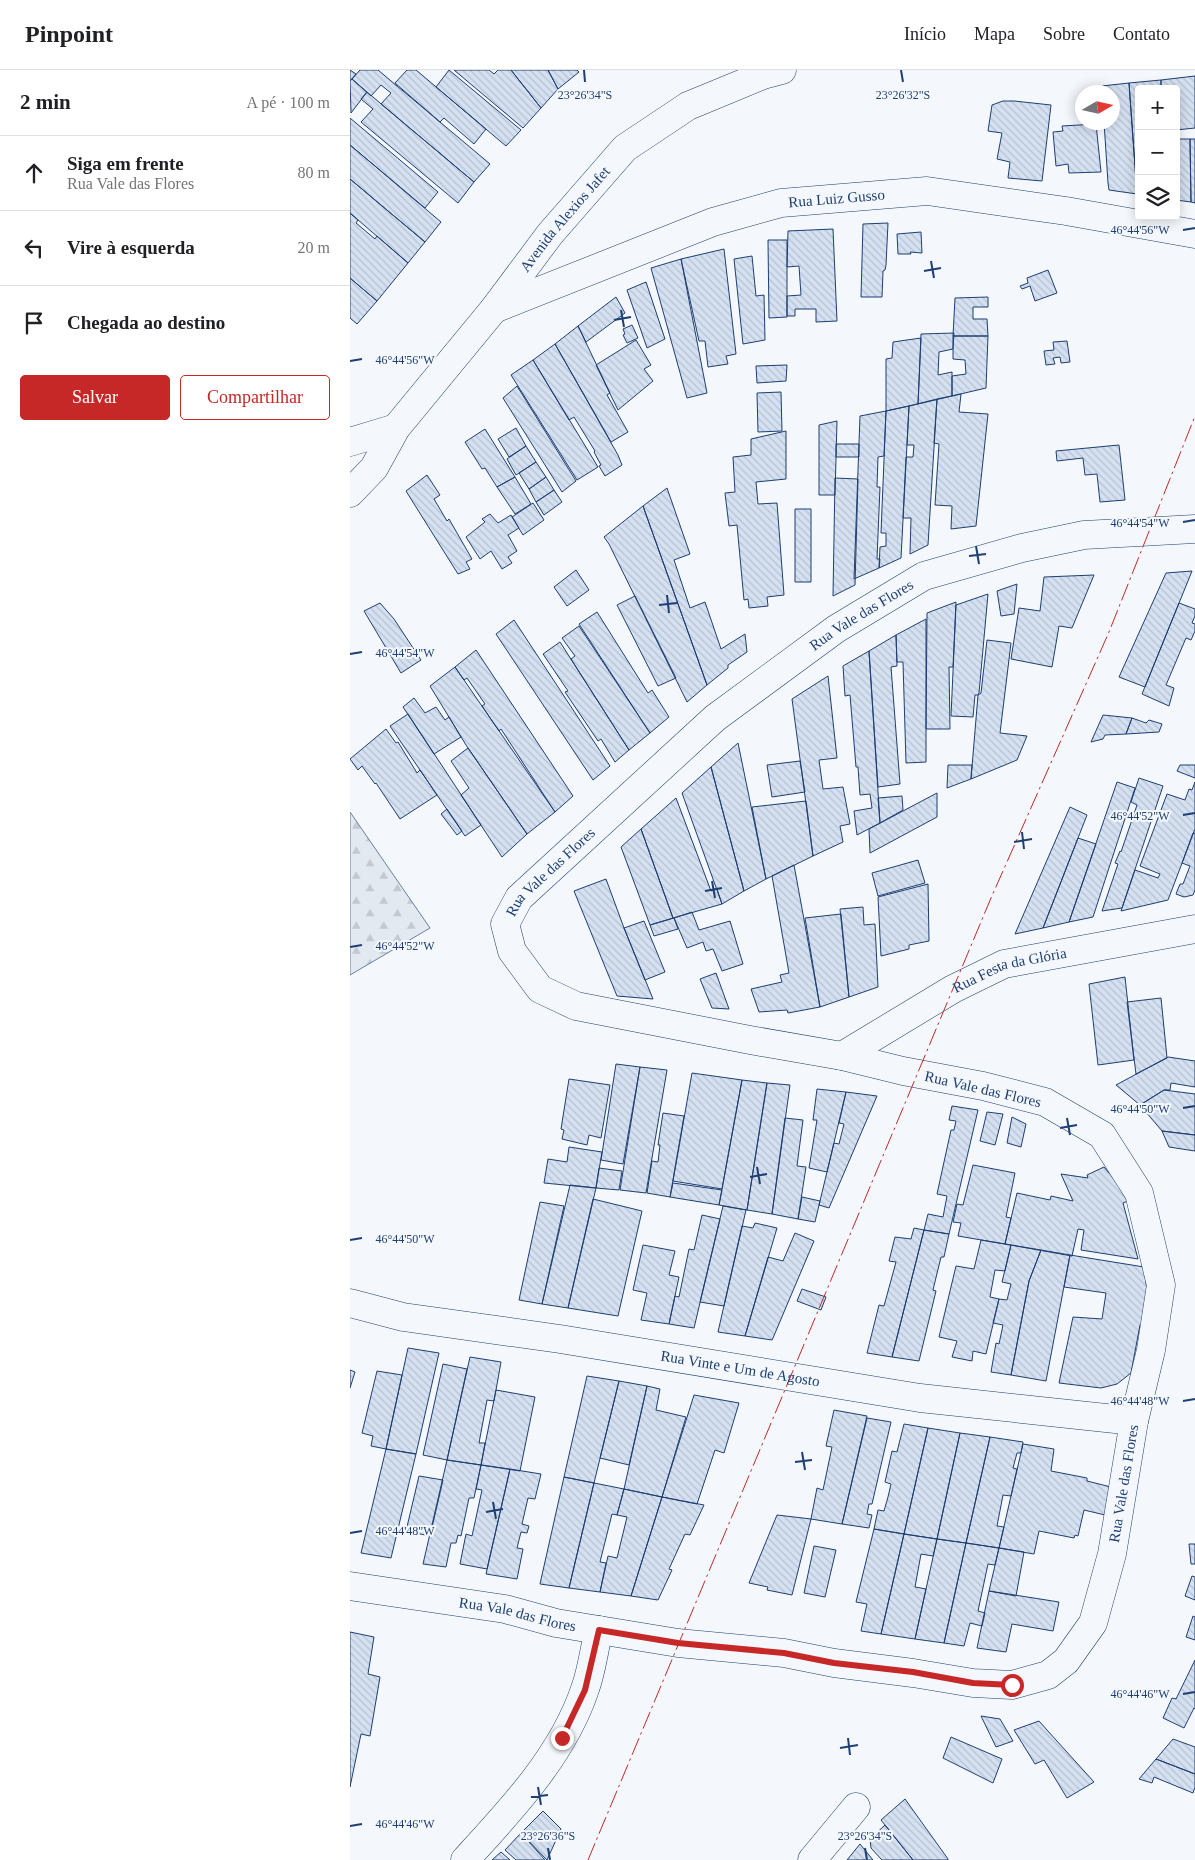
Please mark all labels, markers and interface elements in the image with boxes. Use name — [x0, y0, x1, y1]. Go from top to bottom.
text: Pinpoint — [25, 21, 113, 47]
text: Início — [904, 24, 946, 44]
text: Mapa — [974, 24, 1015, 44]
text: Sobre — [1043, 24, 1085, 44]
text: Contato — [1113, 24, 1170, 44]
north arrow — [1075, 85, 1120, 130]
map controls — [1135, 85, 1180, 220]
button: + — [1135, 85, 1180, 130]
text: 23°26'34"S — [558, 88, 612, 102]
text: 23°26'32"S — [876, 88, 930, 102]
text: 2 min — [20, 90, 71, 114]
text: A pé · 100 m — [246, 94, 330, 111]
button: − — [1135, 130, 1180, 175]
text: Siga em frente — [67, 153, 184, 174]
icon: ahead — [20, 159, 48, 187]
street label: Avenida Alexios Jafet — [517, 163, 614, 275]
text: 80 m — [298, 164, 330, 181]
text: Rua Vale das Flores — [67, 175, 194, 192]
button: layers — [1135, 175, 1180, 220]
street label: Rua Luiz Gusso — [788, 186, 885, 210]
text: 46°44'56"W — [1110, 223, 1170, 237]
icon: left — [20, 234, 48, 262]
text: Vire à esquerda — [67, 237, 195, 258]
text: 20 m — [298, 239, 330, 256]
icon: arrive — [20, 309, 48, 337]
text: Chegada ao destino — [67, 312, 225, 333]
text: 46°44'56"W — [375, 353, 435, 367]
button: Salvar — [20, 375, 170, 420]
button: Compartilhar — [180, 375, 330, 420]
text: 46°44'54"W — [1110, 516, 1170, 530]
street label: Rua Vale das Flores — [806, 576, 916, 654]
text: 46°44'54"W — [375, 646, 435, 660]
text: 46°44'52"W — [1110, 809, 1170, 823]
street label: Rua Vale das Flores — [503, 824, 598, 919]
text: 46°44'52"W — [375, 939, 435, 953]
street label: Rua Festa da Glória — [950, 945, 1068, 996]
street label: Rua Vale das Flores — [923, 1068, 1043, 1110]
text: 46°44'50"W — [1110, 1102, 1170, 1116]
text: 46°44'50"W — [375, 1232, 435, 1246]
street label: Rua Vinte e Um de Agosto — [659, 1348, 821, 1389]
text: 46°44'48"W — [1110, 1394, 1170, 1408]
street label: Rua Vale das Flores — [1106, 1423, 1141, 1544]
text: 46°44'48"W — [375, 1524, 435, 1538]
street label: Rua Vale das Flores — [458, 1594, 577, 1634]
route start — [1001, 1674, 1024, 1697]
text: 46°44'46"W — [1110, 1687, 1170, 1701]
route end — [551, 1727, 574, 1750]
text: 46°44'46"W — [375, 1817, 435, 1831]
text: 23°26'36"S — [521, 1829, 575, 1843]
text: 23°26'34"S — [838, 1829, 892, 1843]

